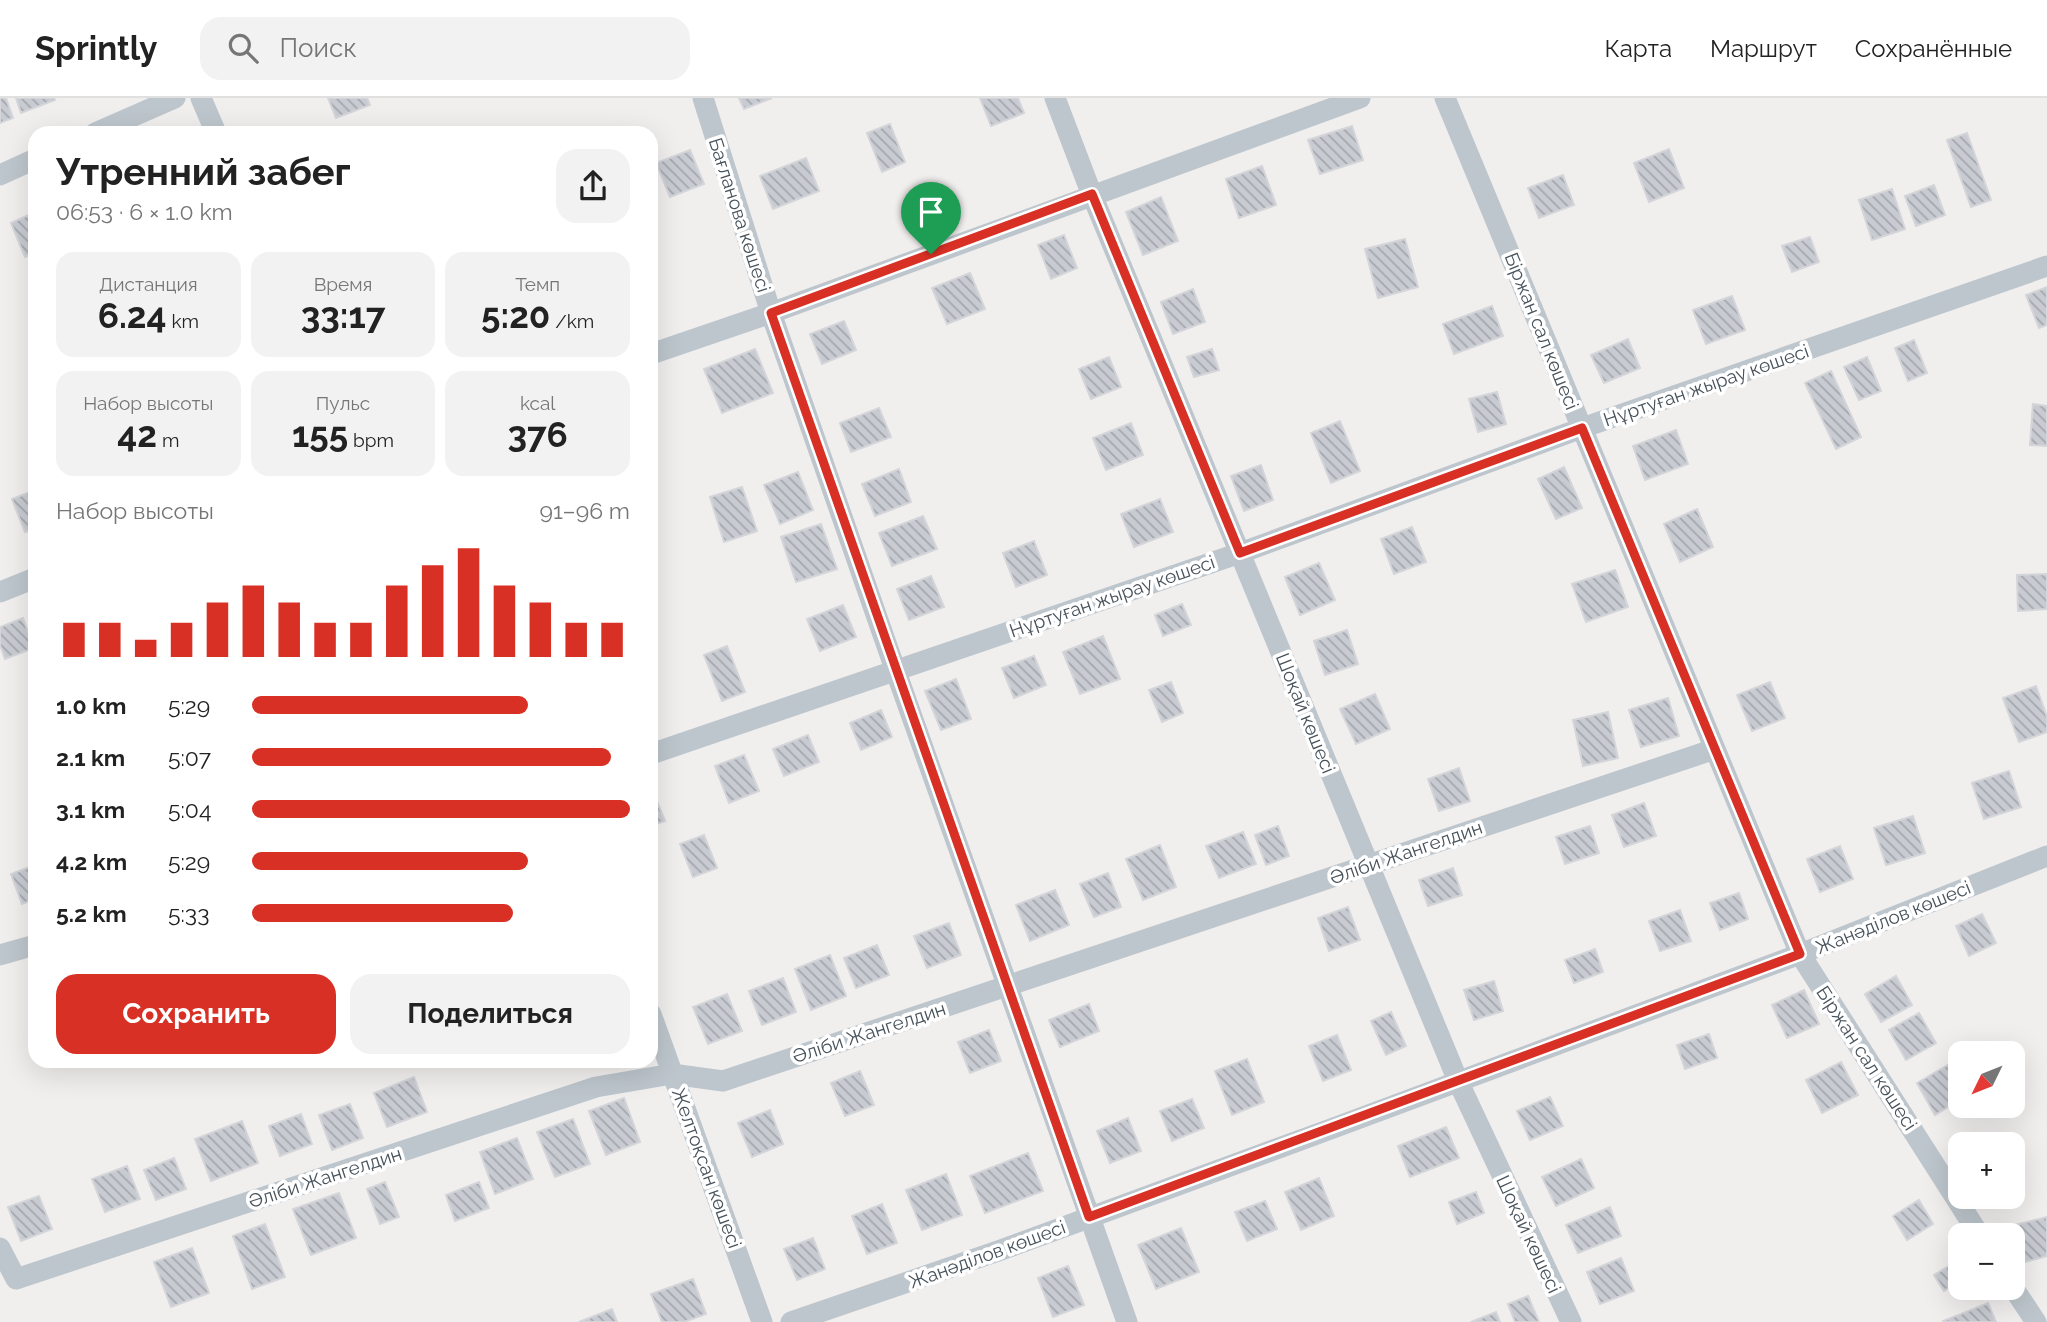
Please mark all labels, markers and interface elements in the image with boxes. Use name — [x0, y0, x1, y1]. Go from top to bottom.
search box — [200, 17, 690, 80]
text: Sprintly — [35, 29, 158, 68]
icon: search — [224, 29, 262, 67]
text: Поиск — [280, 33, 357, 63]
text: Карта — [1604, 34, 1672, 63]
text: Маршрут — [1710, 34, 1817, 63]
text: Сохранённые — [1855, 34, 2012, 63]
street label: Бағланова көшесі — [705, 135, 775, 295]
text: Утренний забег — [56, 149, 351, 194]
button: share — [556, 149, 630, 223]
pin — [901, 182, 961, 254]
icon: arrive — [912, 193, 950, 231]
text: 06:53 · 6 × 1.0 km — [56, 198, 233, 225]
street label: Біржан сал көшесі — [1500, 249, 1584, 413]
text: Дистанция — [99, 273, 198, 295]
text: Время — [314, 273, 372, 295]
text: Темп — [515, 273, 560, 295]
text: 6.24 — [98, 295, 167, 336]
text: 33:17 — [301, 295, 385, 336]
text: 5:20 — [481, 295, 550, 336]
text: km — [167, 310, 199, 332]
text: /km — [550, 310, 594, 332]
street label: Нұртуған жырау көшесі — [1600, 339, 1812, 431]
text: Набор высоты — [83, 392, 214, 414]
text: Пульс — [316, 392, 370, 414]
text: kcal — [520, 392, 555, 414]
text: 42 — [117, 414, 157, 455]
text: 155 — [292, 414, 348, 455]
text: 376 — [507, 414, 568, 455]
text: m — [157, 429, 179, 451]
text: bpm — [348, 429, 394, 451]
text: Набор высоты — [56, 497, 214, 524]
text: 91–96 m — [539, 497, 630, 524]
street label: Нұртуған жырау көшесі — [1006, 550, 1218, 642]
street label: Шоқай көшесі — [1272, 650, 1340, 776]
text: 1.0 km — [56, 692, 126, 719]
text: 5:29 — [168, 692, 210, 719]
text: 2.1 km — [56, 744, 125, 771]
text: 5:07 — [168, 744, 211, 771]
text: 3.1 km — [56, 796, 125, 823]
text: 5:04 — [168, 796, 212, 823]
street label: Әліби Жангелдин — [1327, 816, 1485, 888]
text: 4.2 km — [56, 848, 127, 875]
text: 5:29 — [168, 848, 210, 875]
street label: Жанәділов көшесі — [1812, 876, 1974, 958]
text: 5.2 km — [56, 900, 127, 927]
text: 5:33 — [168, 900, 209, 927]
button: Сохранить — [56, 974, 336, 1054]
button: Поделиться — [350, 974, 630, 1054]
street label: Біржан сал көшесі — [1812, 982, 1922, 1134]
street label: Әліби Жангелдин — [790, 997, 948, 1067]
north arrow — [1948, 1041, 2025, 1118]
map controls — [1948, 1041, 2025, 1300]
street label: Желтоқсан көшесі — [668, 1085, 746, 1251]
button: + — [1948, 1132, 2025, 1209]
street label: Әліби Жангелдин — [246, 1142, 404, 1212]
street label: Шоқай көшесі — [1492, 1172, 1566, 1296]
street label: Жанәділов көшесі — [906, 1215, 1068, 1293]
button: − — [1948, 1223, 2025, 1300]

